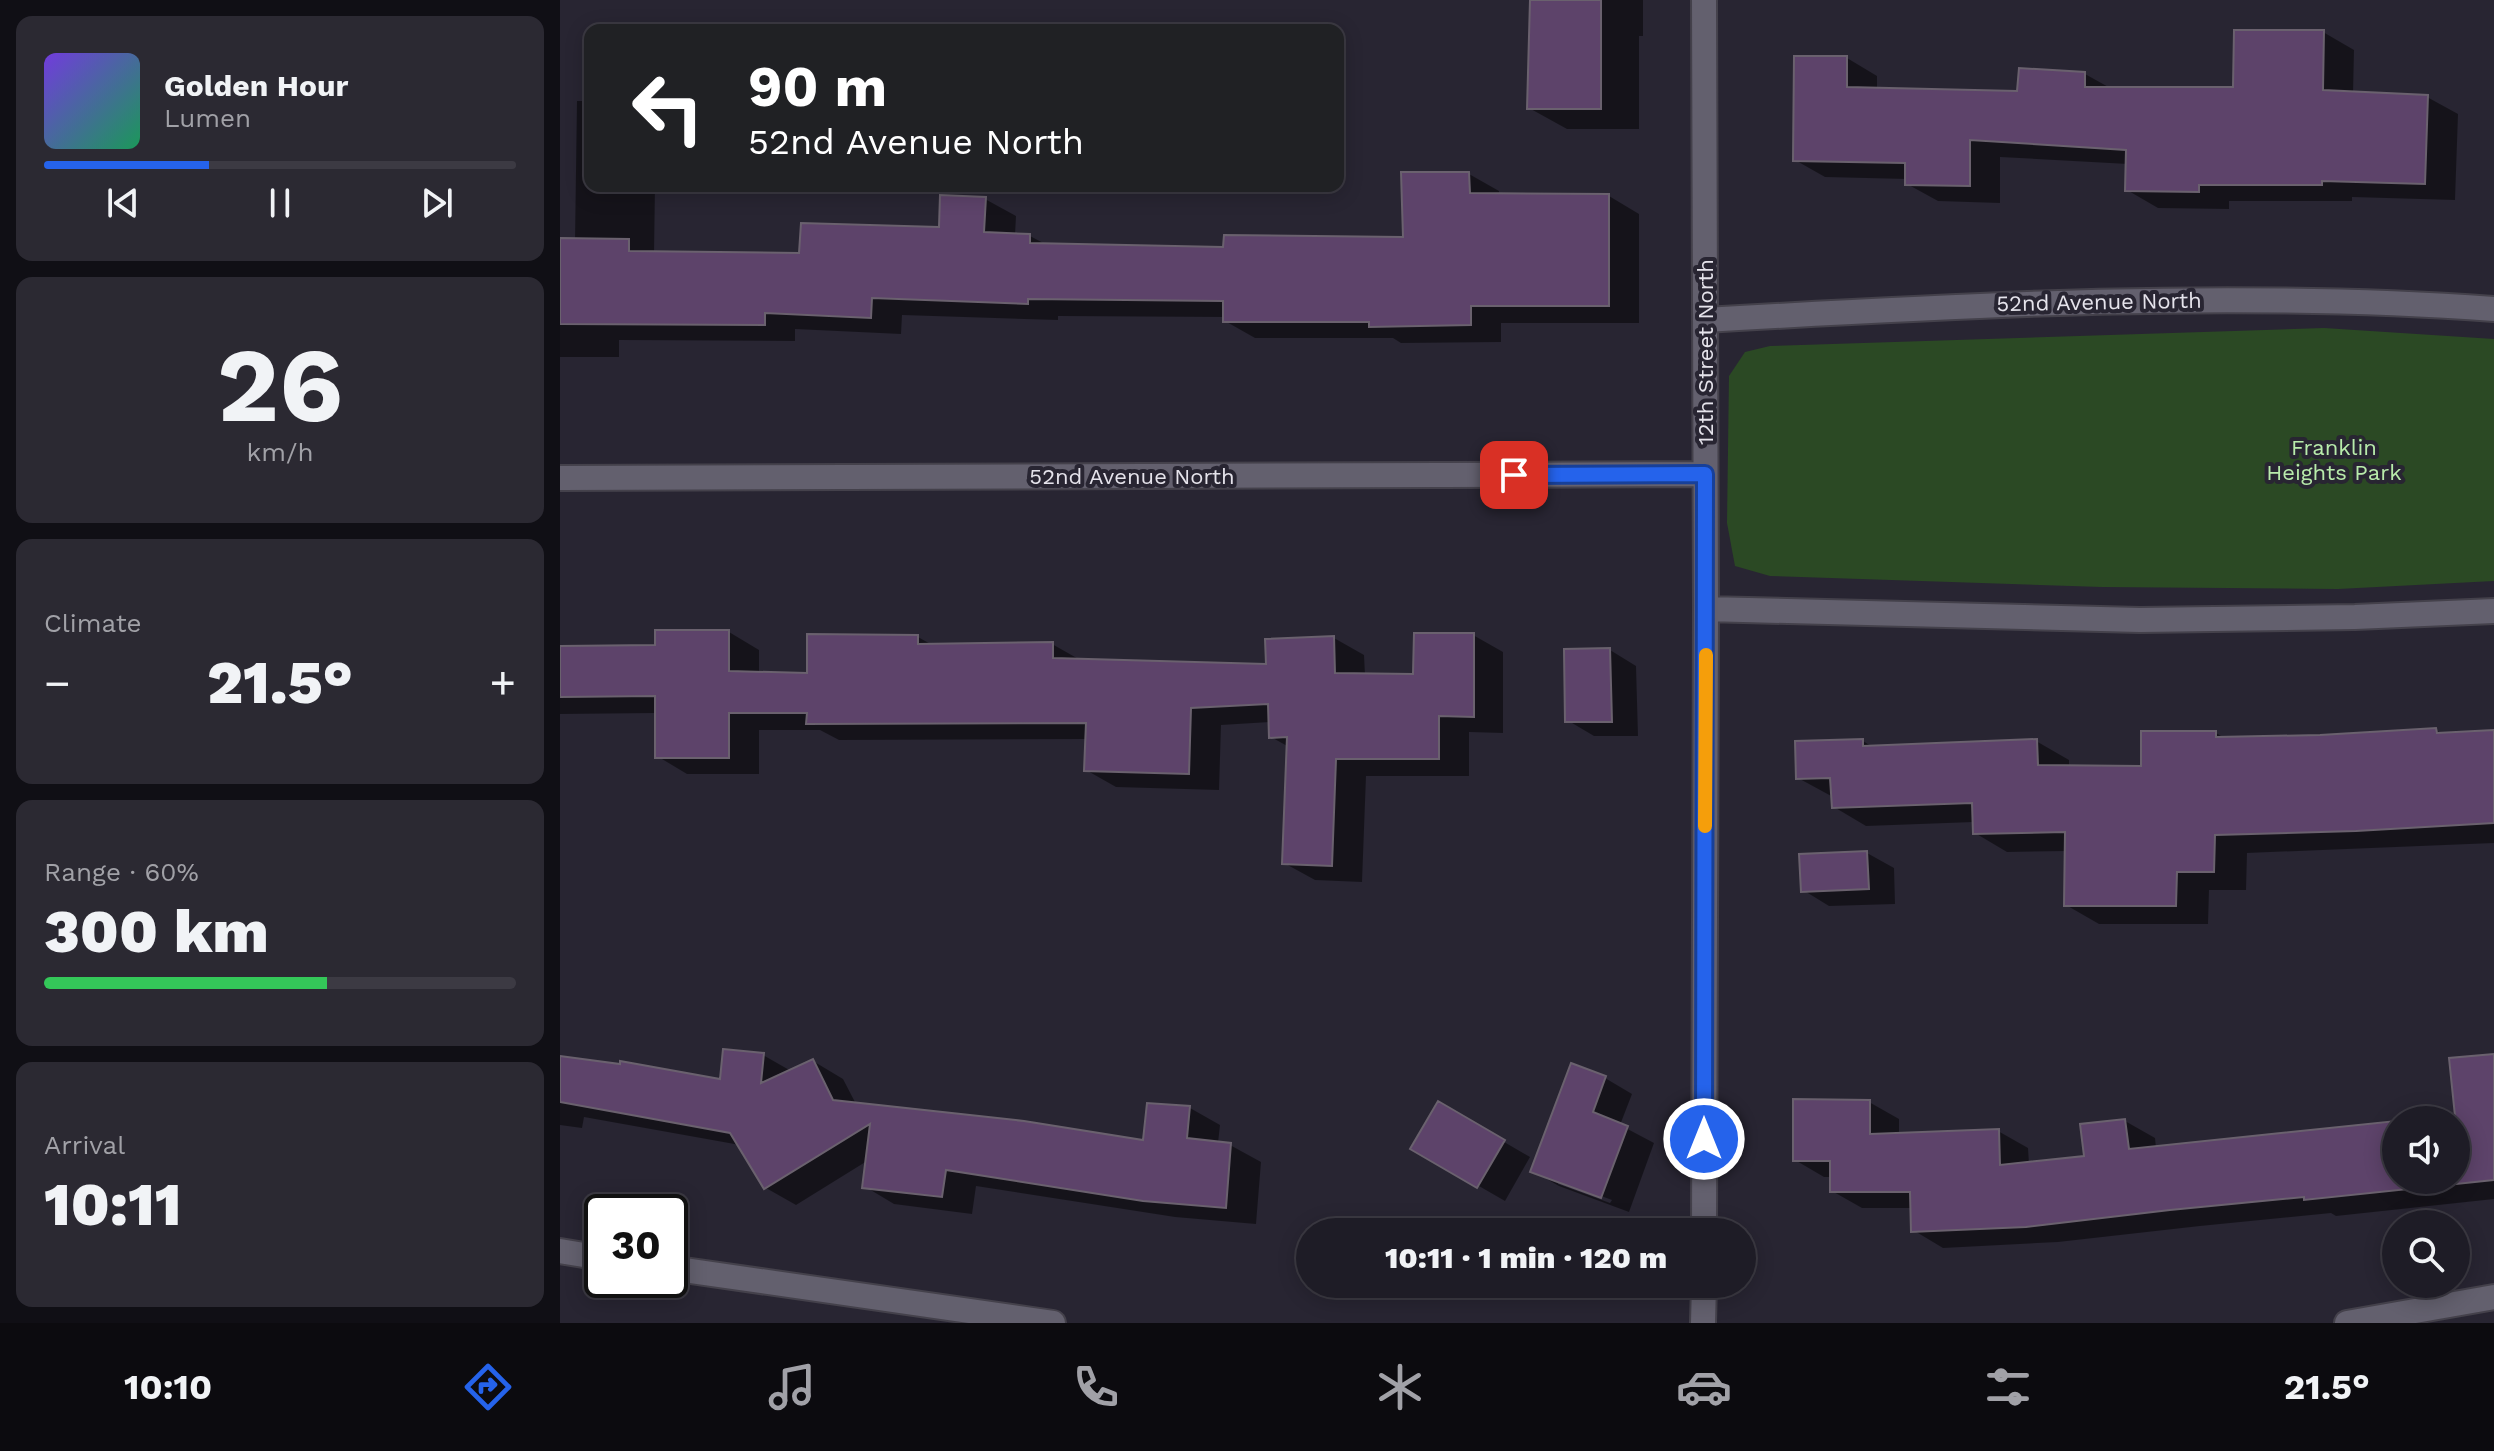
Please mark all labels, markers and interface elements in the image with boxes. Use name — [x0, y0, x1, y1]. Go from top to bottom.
text: 90 m — [748, 54, 887, 120]
icon: left — [616, 56, 720, 160]
text: Golden Hour — [164, 68, 348, 103]
text: Lumen — [164, 103, 251, 133]
text: 52nd Avenue North — [748, 121, 1084, 163]
icon: previous — [101, 181, 145, 225]
icon: pause — [258, 181, 302, 225]
icon: next — [415, 181, 459, 225]
street label: 12th Street North — [1693, 259, 1718, 445]
street label: 52nd Avenue North — [1996, 288, 2202, 316]
text: 26 — [217, 324, 343, 446]
park label: Franklin Heights Park — [2266, 435, 2402, 485]
text: km/h — [247, 437, 313, 467]
pin — [1480, 441, 1548, 509]
icon: arrive — [1492, 453, 1536, 497]
street label: 52nd Avenue North — [1029, 464, 1235, 489]
text: Climate — [44, 608, 142, 638]
text: 21.5° — [207, 647, 353, 718]
text: − — [44, 657, 71, 709]
text: + — [489, 657, 516, 709]
text: Range · 60% — [44, 857, 199, 887]
text: 300 km — [44, 896, 269, 967]
position arrow — [1662, 1097, 1746, 1181]
map controls — [2382, 1106, 2470, 1298]
button: sound — [2382, 1106, 2470, 1194]
text: Arrival — [44, 1130, 125, 1160]
text: 10:11 — [44, 1169, 182, 1240]
speed limit sign: 30 — [584, 1194, 688, 1298]
button: search — [2382, 1210, 2470, 1298]
text: 10:11 · 1 min · 120 m — [1385, 1240, 1667, 1275]
icon: directions — [460, 1359, 516, 1415]
icon: music — [764, 1359, 820, 1415]
icon: phone — [1068, 1359, 1124, 1415]
icon: climate — [1372, 1359, 1428, 1415]
icon: car — [1676, 1359, 1732, 1415]
icon: filters — [1980, 1359, 2036, 1415]
text: 10:10 — [124, 1366, 212, 1408]
text: 21.5° — [2284, 1366, 2370, 1408]

